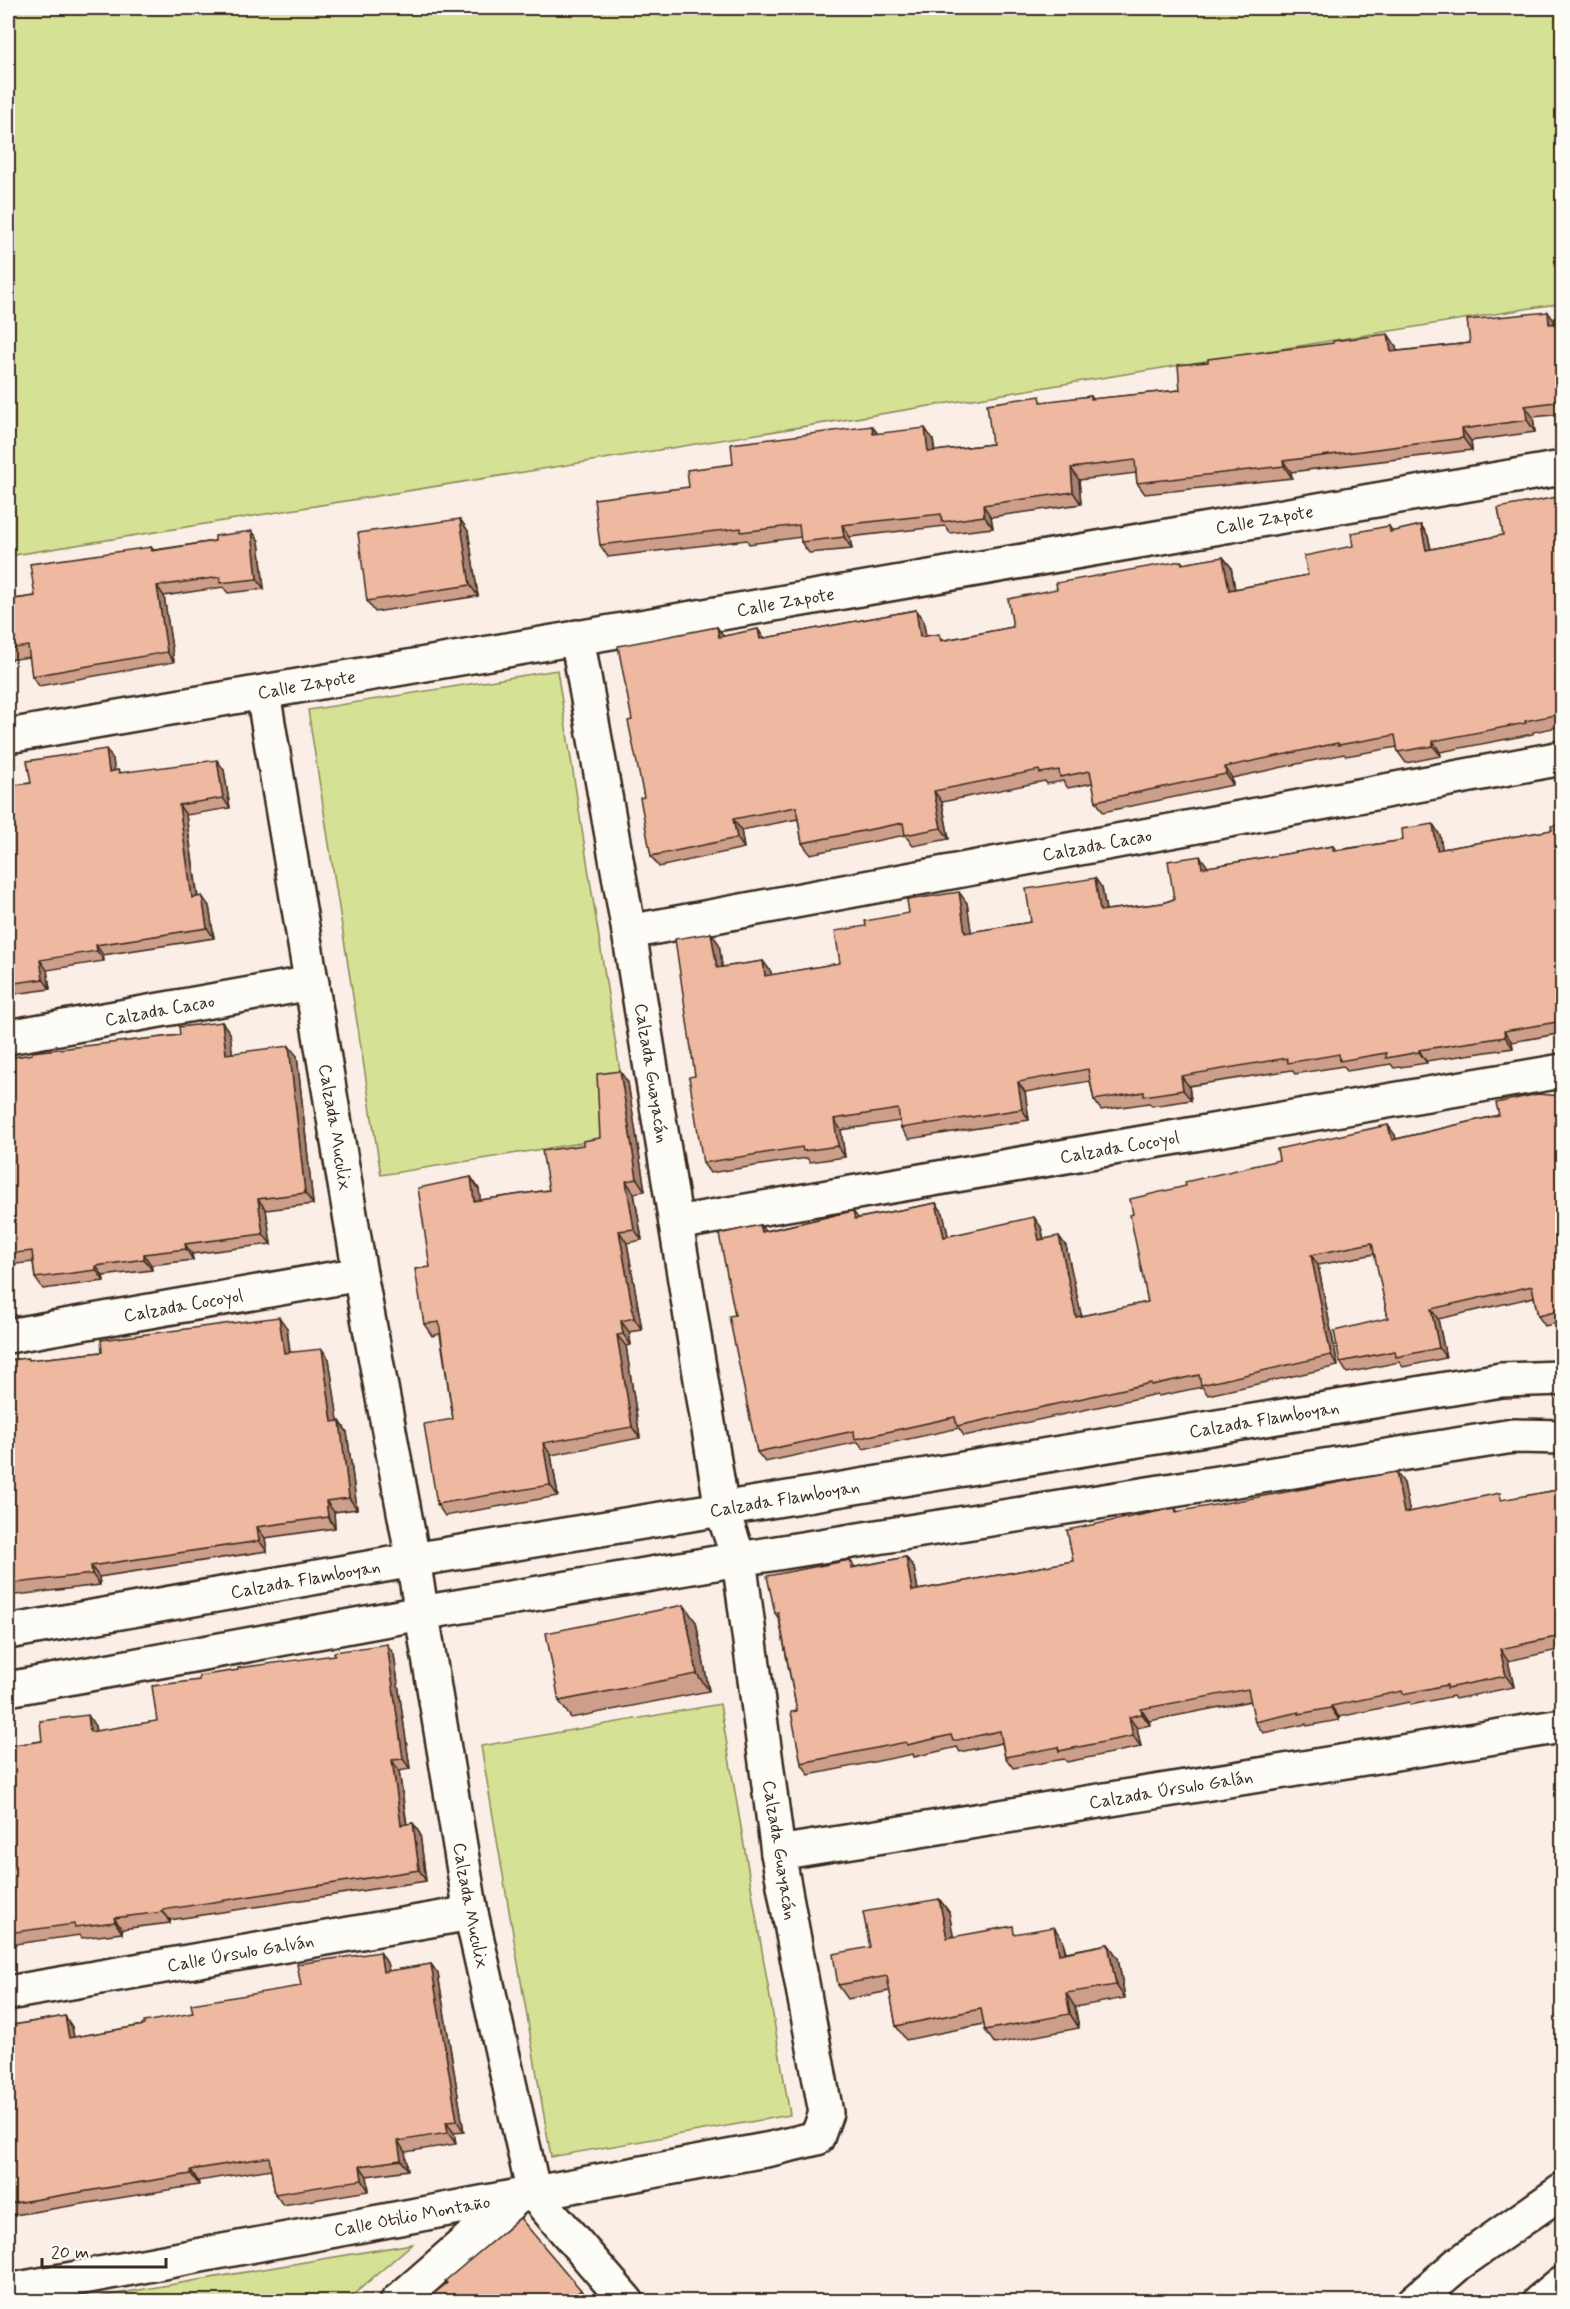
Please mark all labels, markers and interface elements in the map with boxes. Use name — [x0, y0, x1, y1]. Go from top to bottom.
street label: Calle Zapote — [1214, 500, 1315, 541]
street label: Calle Zapote — [735, 583, 836, 623]
street label: Calle Zapote — [256, 665, 358, 706]
street label: Calzada Cacao — [1040, 824, 1154, 868]
street label: Calzada Cacao — [103, 990, 217, 1033]
street label: Calzada Guayacán — [628, 1002, 674, 1145]
street label: Calzada Muculix — [312, 1062, 357, 1192]
street label: Calzada Cocoyol — [1058, 1126, 1181, 1170]
street label: Calzada Cocoyol — [122, 1284, 245, 1328]
street label: Calzada Flamboyan — [1187, 1396, 1341, 1444]
street label: Calzada Flamboyan — [708, 1475, 862, 1524]
street label: Calzada Flamboyan — [229, 1555, 382, 1605]
street label: Calzada Úrsulo Galán — [1087, 1765, 1255, 1815]
street label: Calzada Guayacán — [756, 1779, 802, 1922]
street label: Calzada Muculix — [447, 1841, 494, 1971]
street label: Calle Úrsulo Galván — [165, 1929, 316, 1978]
street label: Calle Otilio Montaño — [332, 2190, 492, 2243]
scale bar — [42, 2231, 166, 2269]
text: 20 m — [51, 2241, 89, 2265]

